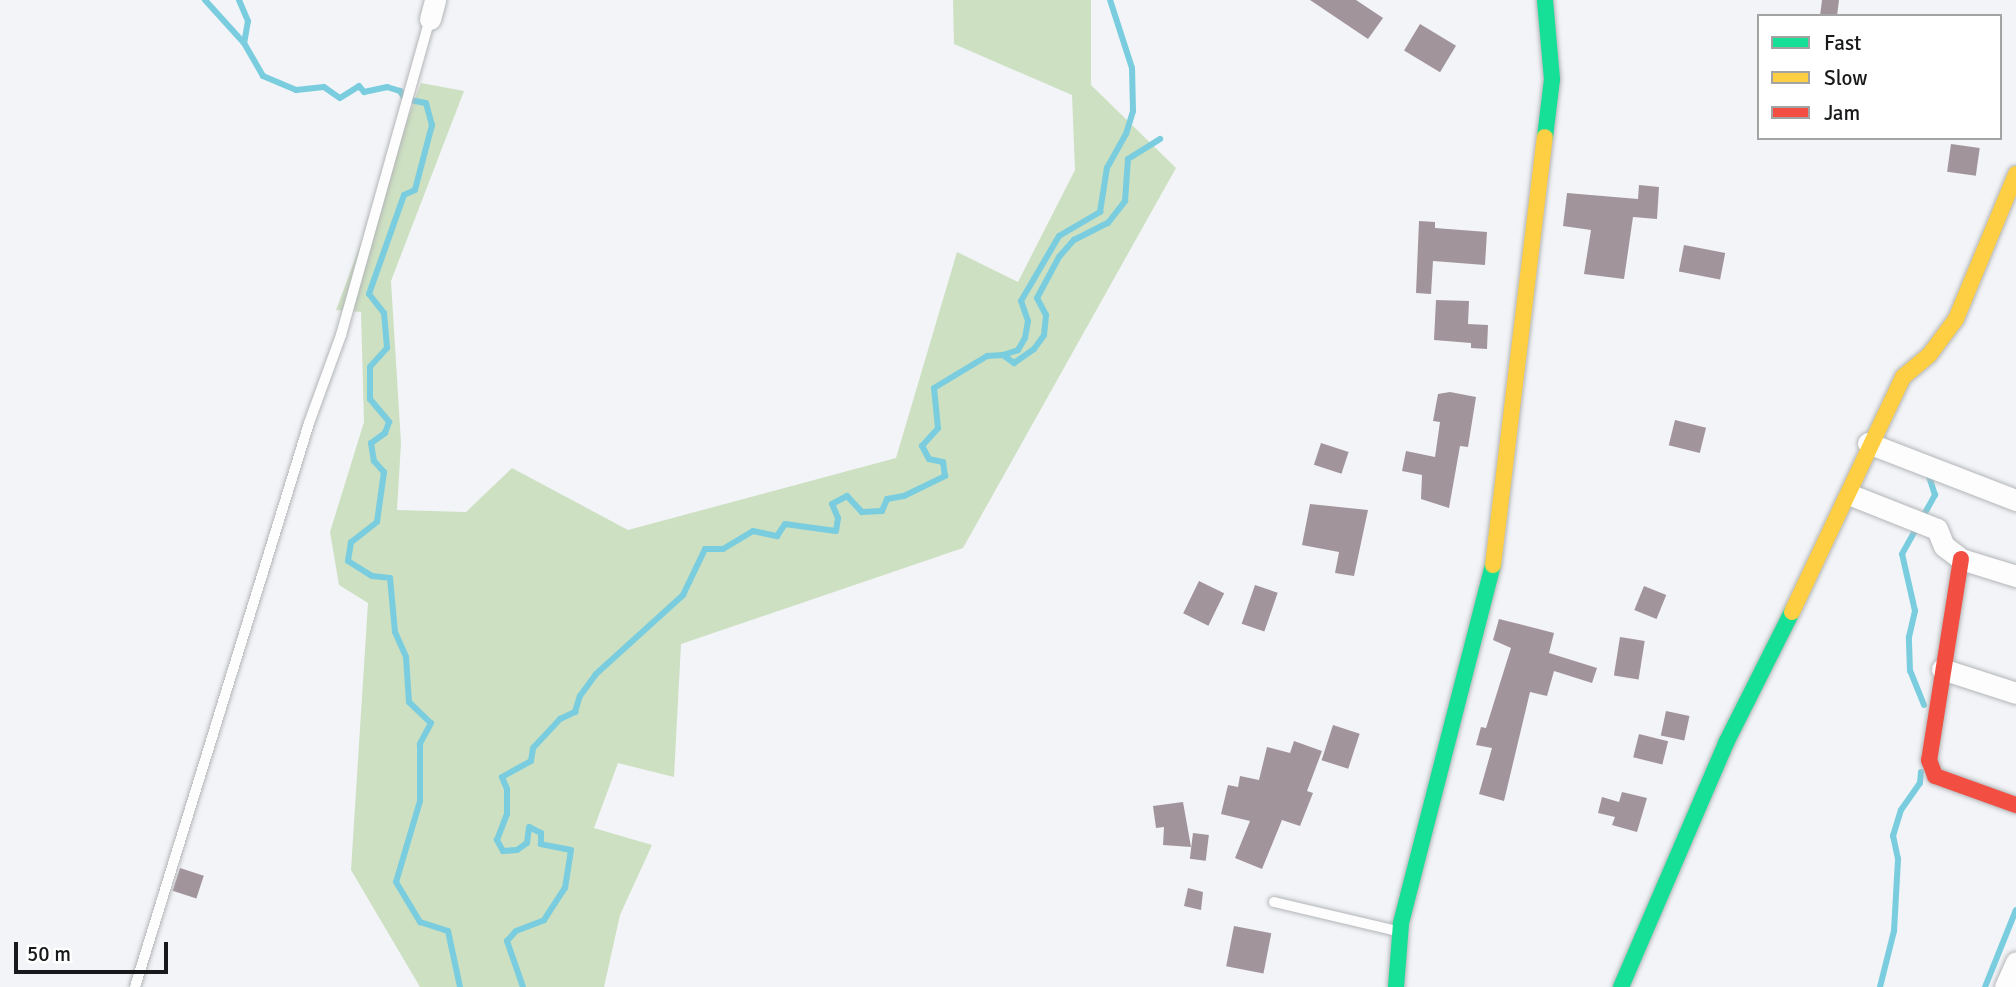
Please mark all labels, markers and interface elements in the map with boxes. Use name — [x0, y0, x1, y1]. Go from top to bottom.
legend — [1757, 14, 2002, 140]
text: Fast — [1824, 30, 1861, 56]
text: Slow — [1824, 65, 1868, 91]
text: Jam — [1824, 100, 1860, 126]
scale bar — [18, 928, 172, 972]
text: 50 m — [27, 941, 71, 967]

